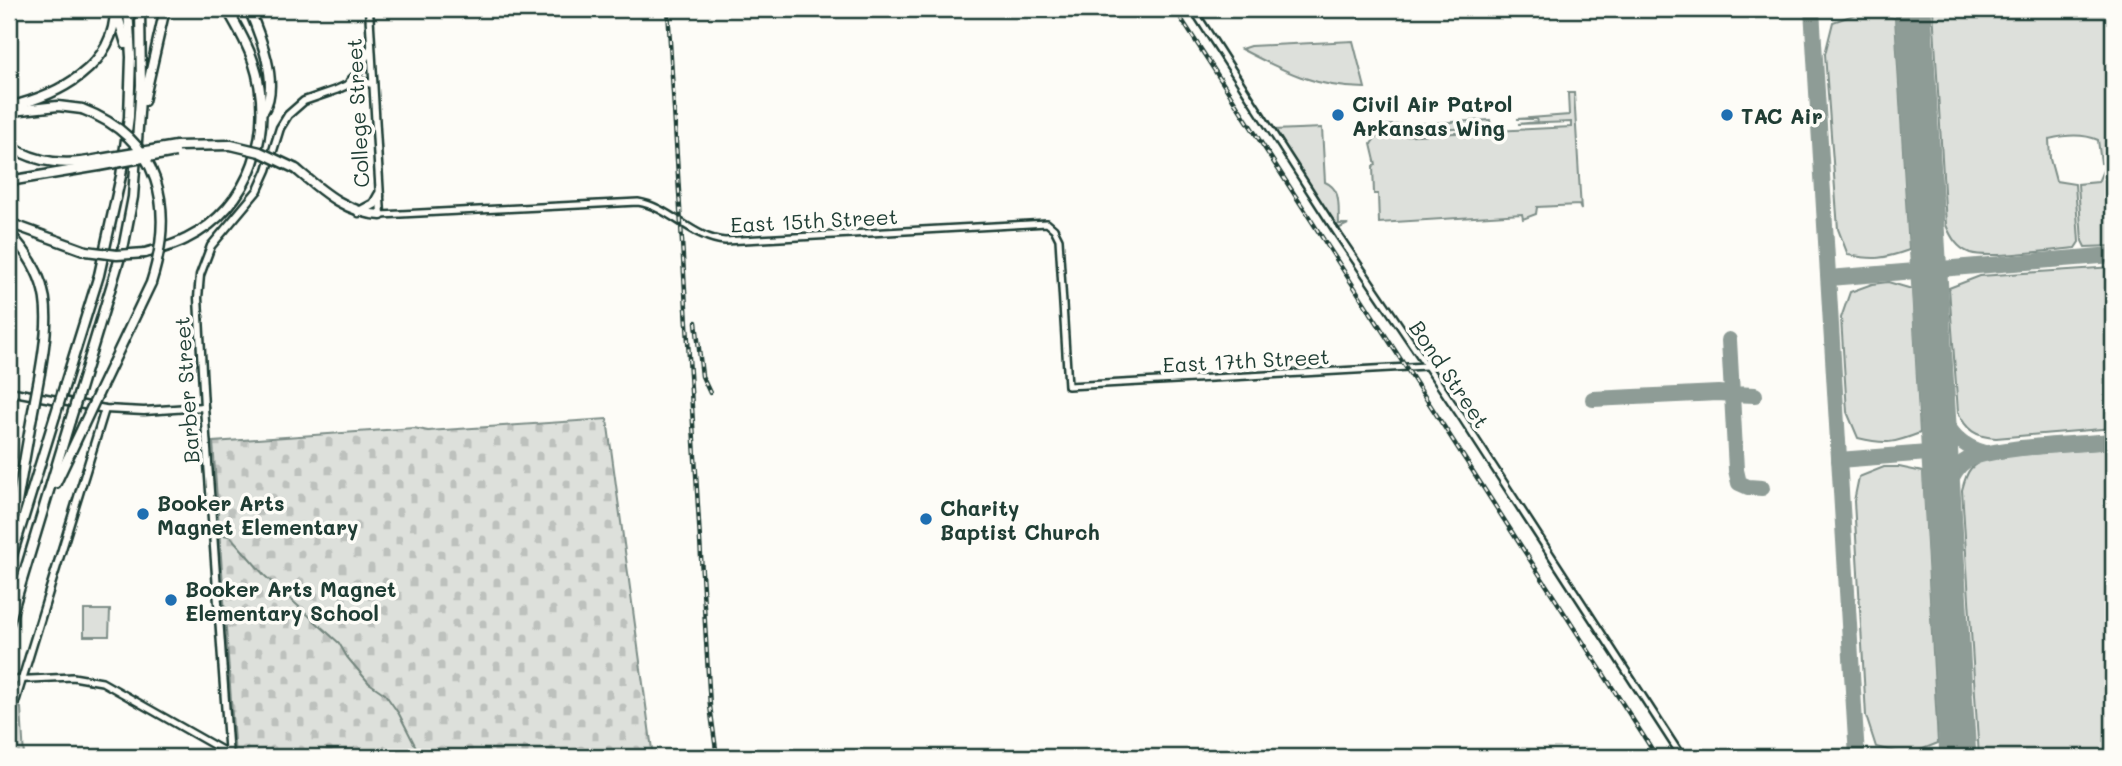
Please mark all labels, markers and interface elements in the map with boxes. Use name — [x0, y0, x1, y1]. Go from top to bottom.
street label: College Street — [340, 38, 374, 188]
place label: Civil Air Patrol Arkansas Wing — [1352, 90, 1513, 141]
place label: TAC Air — [1741, 102, 1823, 129]
marker: Civil Air Patrol Arkansas Wing — [1330, 107, 1346, 123]
marker: TAC Air — [1719, 107, 1735, 123]
street label: East 15th Street — [730, 202, 898, 238]
street label: Bond Street — [1404, 315, 1496, 433]
street label: Barber Street — [167, 316, 205, 464]
street label: East 17th Street — [1162, 342, 1330, 378]
place label: Booker Arts Magnet Elementary — [157, 489, 358, 541]
place label: Charity Baptist Church — [940, 494, 1100, 545]
marker: Booker Arts Magnet Elementary — [135, 506, 151, 522]
marker: Charity Baptist Church — [918, 511, 934, 527]
place label: Booker Arts Magnet Elementary School — [185, 575, 396, 627]
marker: Booker Arts Magnet Elementary School — [163, 592, 179, 608]

